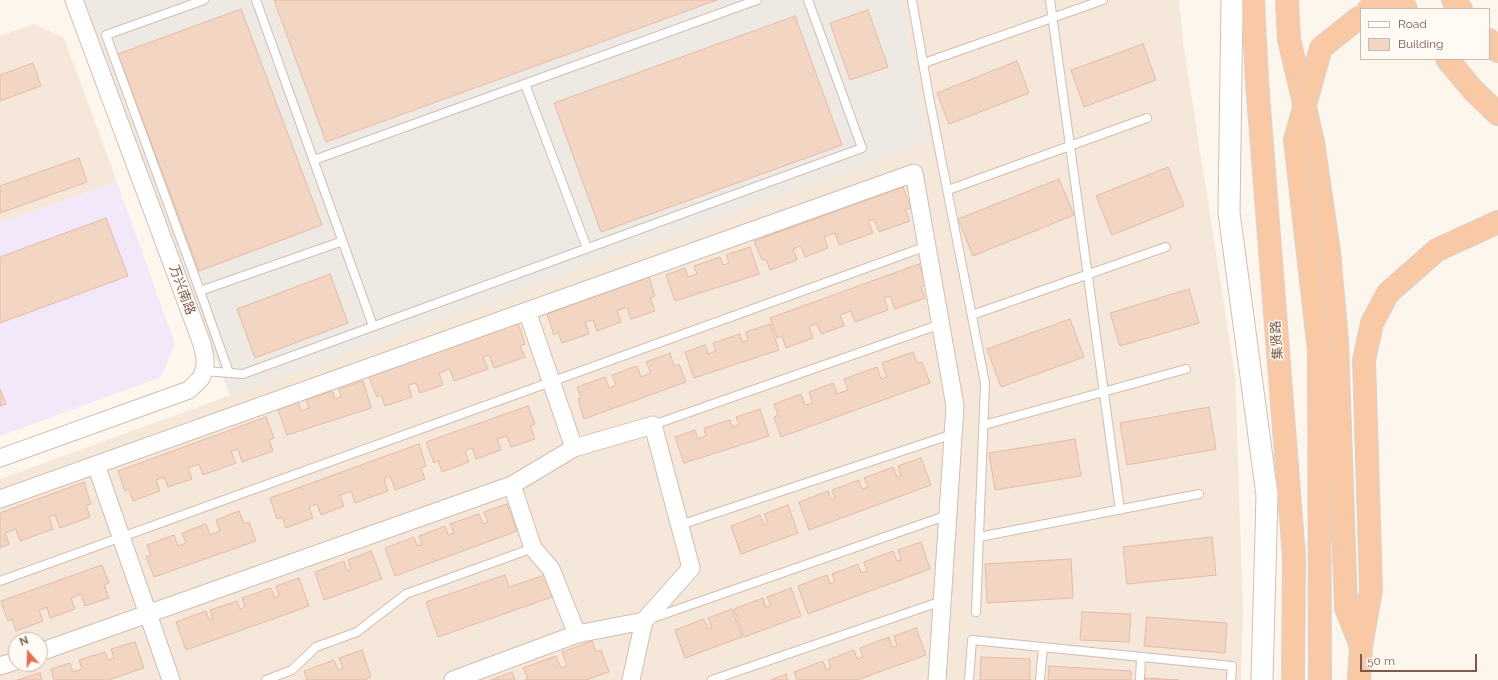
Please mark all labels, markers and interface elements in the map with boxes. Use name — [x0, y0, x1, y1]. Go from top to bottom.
legend — [1360, 8, 1490, 60]
text: Road — [1398, 17, 1427, 31]
text: Building — [1398, 37, 1444, 51]
street label: 万兴南路 — [166, 263, 198, 317]
street label: 集贤路 — [1268, 320, 1286, 360]
north arrow — [8, 632, 48, 672]
text: N — [18, 634, 30, 649]
scale bar — [1362, 646, 1479, 672]
text: 50 m — [1367, 654, 1395, 668]

